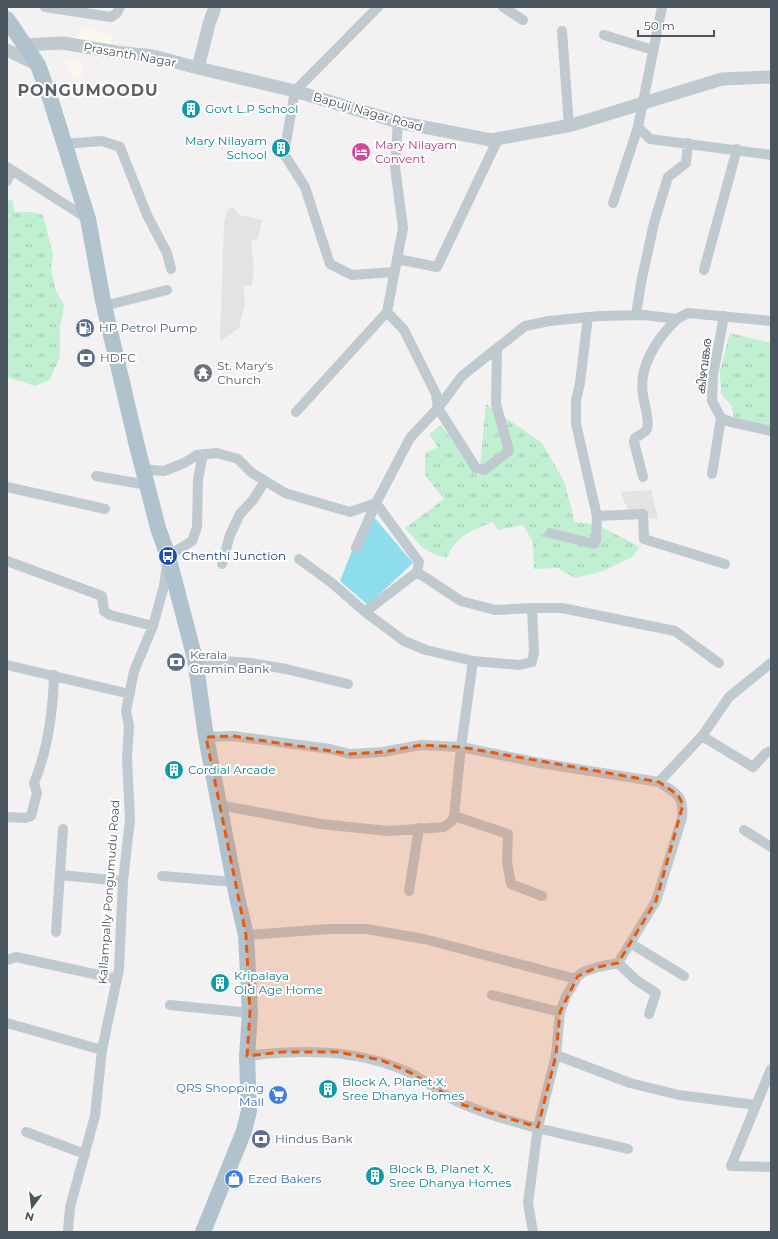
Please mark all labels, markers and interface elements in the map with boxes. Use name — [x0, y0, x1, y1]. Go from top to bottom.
scale bar — [638, 12, 714, 38]
text: 50 m — [644, 18, 675, 33]
street label: Prasanth Nagar — [83, 39, 178, 70]
district label: PONGUMOODU — [17, 81, 159, 100]
street label: Bapuji Nagar Road — [312, 89, 425, 134]
building icon: Govt L.P School — [180, 98, 202, 120]
place label: Govt L.P School — [205, 101, 298, 116]
place label: Mary Nilayam School — [185, 133, 267, 162]
building icon: Mary Nilayam School — [270, 137, 292, 159]
place label: Mary Nilayam Convent — [375, 137, 457, 166]
hotel icon: Mary Nilayam Convent — [350, 141, 372, 163]
fuel station icon: HP Petrol Pump — [74, 317, 96, 339]
place label: HP Petrol Pump — [99, 320, 197, 335]
street label: കിഴവങ്കര — [693, 337, 714, 395]
bank icon: HDFC — [75, 347, 97, 369]
place label: HDFC — [100, 350, 136, 365]
place label: St. Mary's Church — [217, 358, 273, 387]
temple icon: St. Mary's Church — [192, 362, 214, 384]
bus stop icon: Chenthi Junction — [157, 545, 179, 567]
place label: Chenthi Junction — [182, 548, 286, 563]
place label: Kerala Gramin Bank — [190, 647, 270, 676]
bank icon: Kerala Gramin Bank — [165, 651, 187, 673]
building icon: Cordial Arcade — [163, 759, 185, 781]
place label: Cordial Arcade — [188, 762, 276, 777]
street label: Kallampally Pongumudu Road — [95, 799, 122, 985]
place label: Kripalaya Old Age Home — [234, 968, 323, 997]
building icon: Kripalaya Old Age Home — [209, 972, 231, 994]
place label: Block A, Planet X, Sree Dhanya Homes — [342, 1074, 464, 1103]
building icon: Block A, Planet X, Sree Dhanya Homes — [317, 1078, 339, 1100]
place label: QRS Shopping Mall — [176, 1080, 264, 1109]
supermarket icon: QRS Shopping Mall — [267, 1084, 289, 1106]
bank icon: Hindus Bank — [250, 1128, 272, 1150]
place label: Hindus Bank — [275, 1131, 354, 1146]
place label: Block B, Planet X, Sree Dhanya Homes — [389, 1161, 511, 1190]
building icon: Block B, Planet X, Sree Dhanya Homes — [364, 1165, 386, 1187]
shop icon: Ezed Bakers — [223, 1168, 245, 1190]
place label: Ezed Bakers — [248, 1171, 322, 1186]
north arrow — [12, 1187, 52, 1227]
text: N — [23, 1209, 36, 1225]

